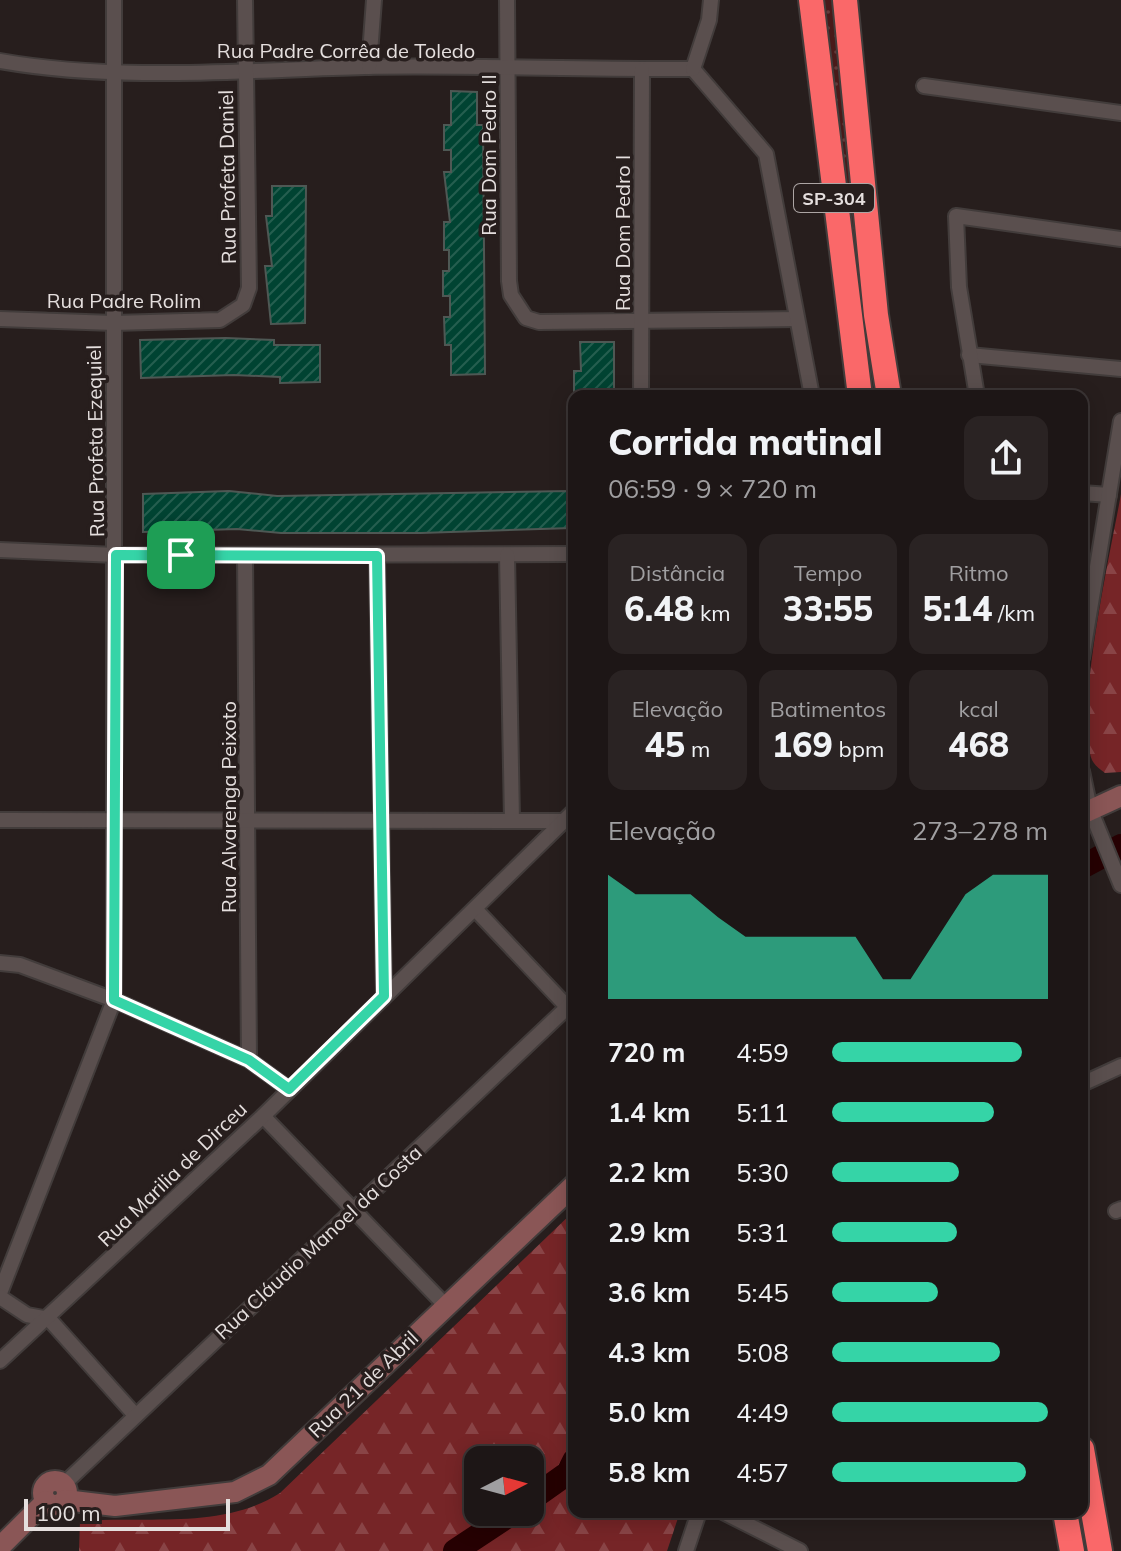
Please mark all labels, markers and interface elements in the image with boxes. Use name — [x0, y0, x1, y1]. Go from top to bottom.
street label: Rua Padre Corrêa de Toledo — [217, 38, 475, 63]
street label: Rua Dom Pedro II — [476, 74, 501, 236]
street label: Rua Profeta Daniel — [213, 90, 241, 264]
street label: Rua Dom Pedro I — [610, 155, 635, 311]
road number: SP-304 — [794, 184, 874, 212]
street label: Rua Padre Rolim — [47, 288, 201, 313]
street label: Rua Profeta Ezequiel — [81, 345, 109, 537]
button: share — [964, 416, 1048, 500]
text: Corrida matinal — [608, 419, 883, 464]
text: 06:59 · 9 × 720 m — [608, 472, 817, 505]
pin — [147, 521, 215, 589]
icon: arrive — [159, 533, 203, 577]
text: Distância — [630, 559, 725, 587]
text: Tempo — [794, 559, 862, 587]
text: Ritmo — [949, 559, 1009, 587]
text: 6.48 — [624, 587, 694, 630]
text: 33:55 — [783, 587, 873, 630]
text: 5:14 — [922, 587, 992, 630]
text: km — [694, 599, 731, 627]
text: /km — [992, 599, 1035, 627]
text: Elevação — [632, 695, 723, 723]
text: Batimentos — [770, 695, 886, 723]
text: kcal — [959, 695, 999, 723]
street label: Rua Alvarenga Peixoto — [216, 701, 241, 913]
text: 45 — [644, 723, 685, 766]
text: 169 — [772, 723, 833, 766]
text: 468 — [948, 723, 1009, 766]
text: m — [685, 735, 710, 763]
text: bpm — [833, 735, 884, 763]
text: Elevação — [608, 814, 716, 847]
text: 273–278 m — [912, 814, 1048, 847]
text: 720 m — [608, 1036, 685, 1069]
text: 4:59 — [736, 1036, 789, 1069]
street label: Rua Marilia de Dirceu — [92, 1096, 252, 1252]
text: 1.4 km — [608, 1096, 691, 1129]
text: 5:11 — [736, 1096, 789, 1129]
street label: Rua Cláudio Manoel da Costa — [209, 1140, 427, 1344]
text: 2.2 km — [608, 1156, 691, 1189]
text: 5:30 — [736, 1156, 789, 1189]
text: 2.9 km — [608, 1216, 691, 1249]
text: 5:31 — [736, 1216, 789, 1249]
text: 3.6 km — [608, 1276, 691, 1309]
text: 5:45 — [736, 1276, 789, 1309]
street label: Rua 21 de Abril — [303, 1325, 423, 1443]
text: 4.3 km — [608, 1336, 691, 1369]
text: 5:08 — [736, 1336, 789, 1369]
text: 5.0 km — [608, 1396, 691, 1429]
text: 4:49 — [736, 1396, 789, 1429]
north arrow — [464, 1446, 544, 1526]
map controls — [464, 1446, 544, 1526]
text: 5.8 km — [608, 1456, 691, 1489]
text: 4:57 — [736, 1456, 789, 1489]
scale bar — [24, 1495, 230, 1531]
text: 100 m — [36, 1499, 101, 1527]

